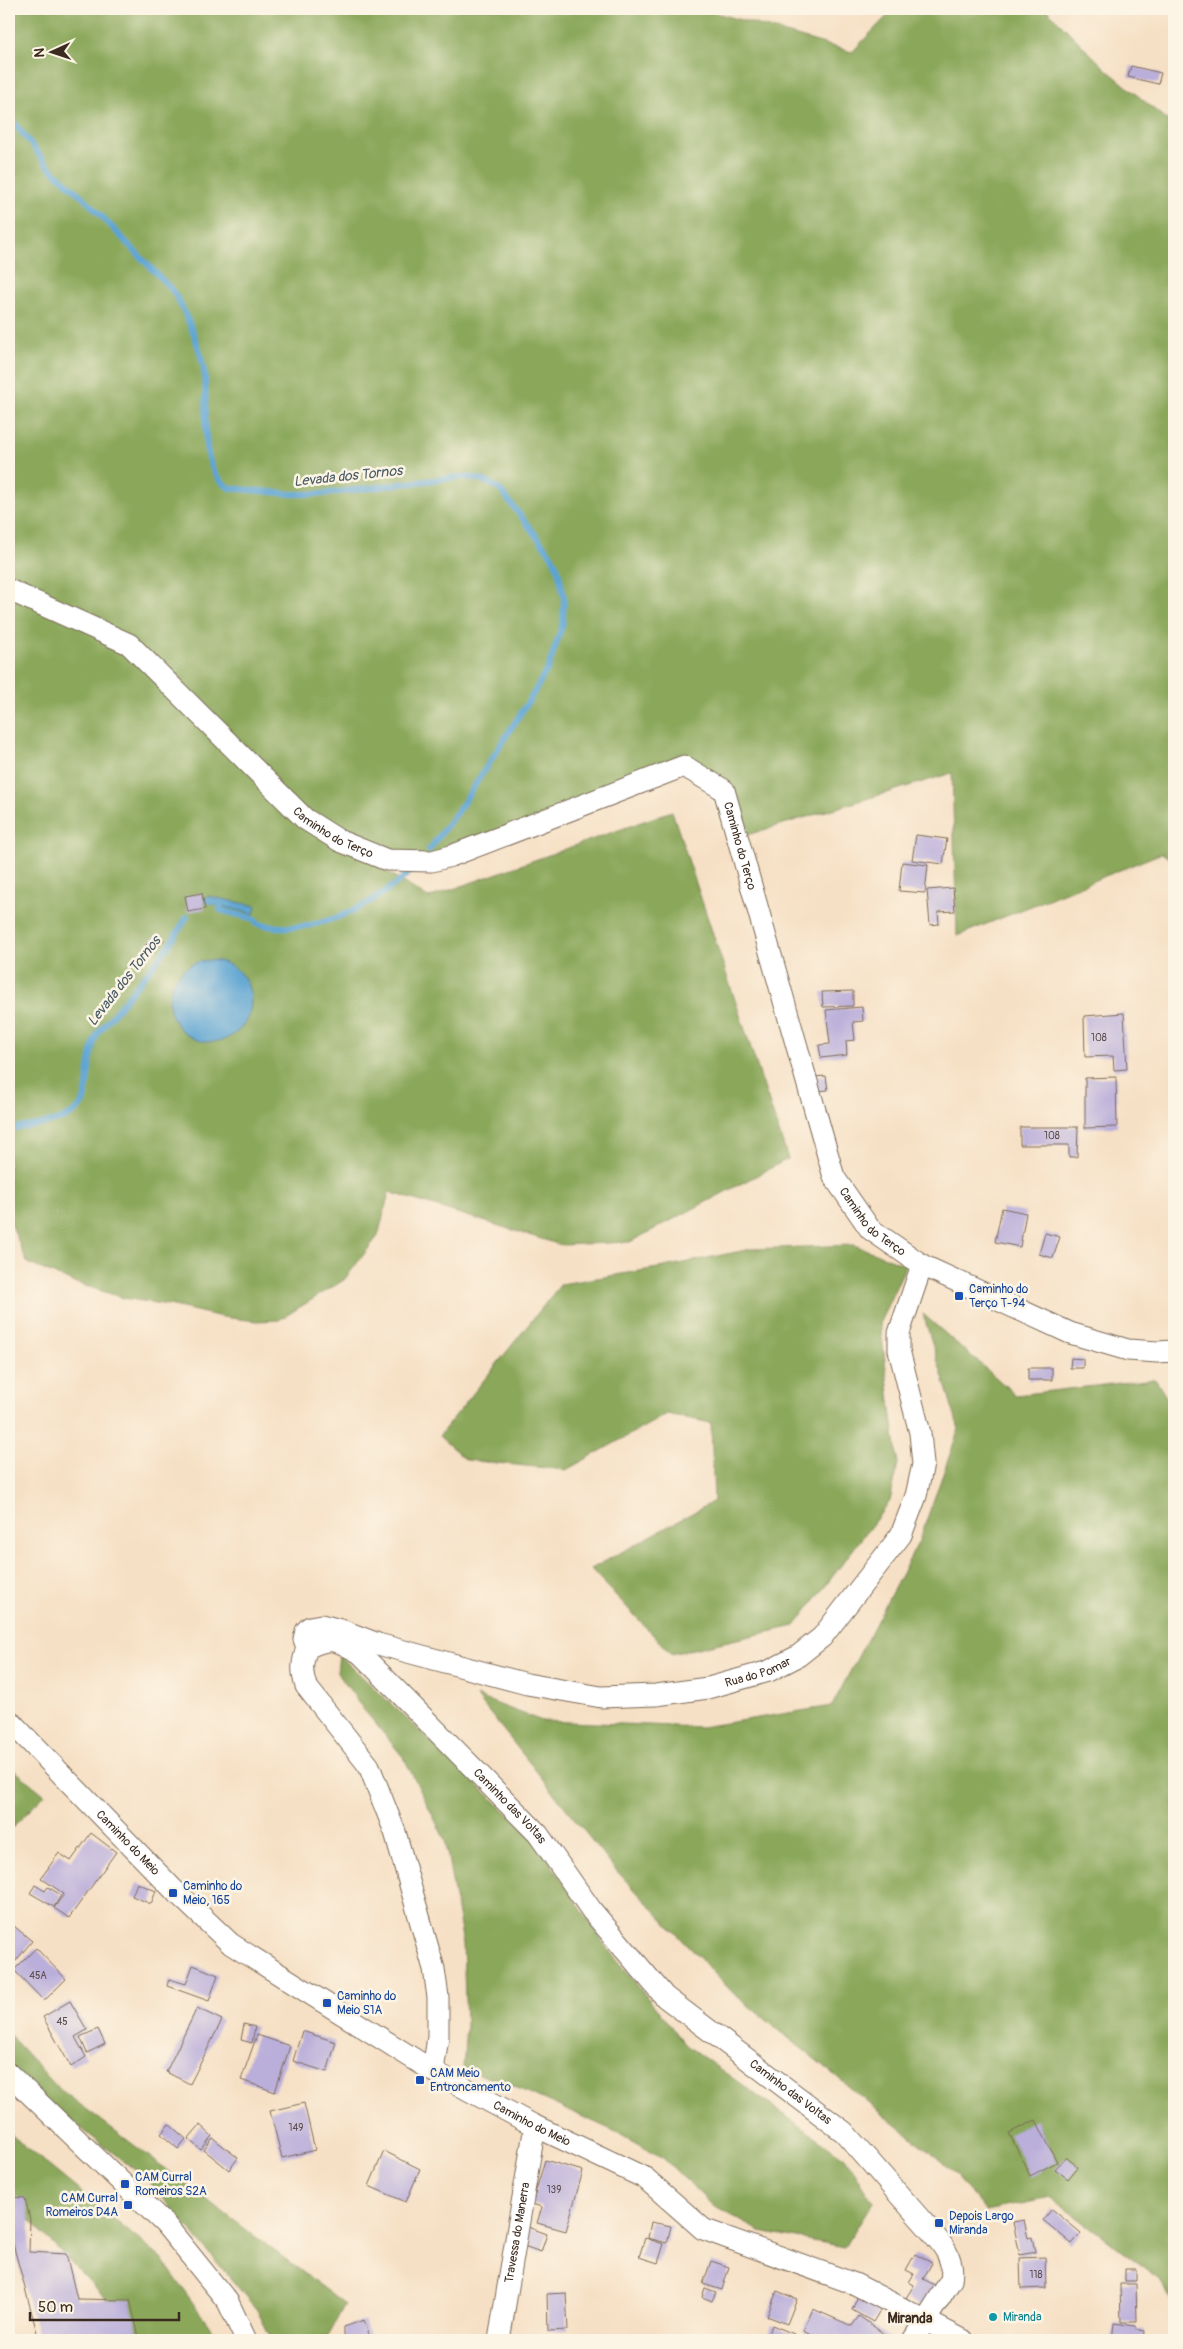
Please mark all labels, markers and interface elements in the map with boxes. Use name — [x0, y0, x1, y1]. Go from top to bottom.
north arrow — [28, 28, 78, 78]
text: N — [31, 47, 48, 58]
water label: Levada dos Tornos — [293, 462, 405, 490]
street label: Caminho do Terço — [720, 800, 760, 892]
street label: Caminho do Terço — [290, 804, 376, 861]
water label: Levada dos Tornos — [84, 931, 165, 1029]
house number: 108 — [1091, 1032, 1107, 1044]
house number: 108 — [1044, 1130, 1060, 1142]
street label: Caminho do Terço — [836, 1185, 909, 1259]
place label: Caminho do Terço T-94 — [969, 1282, 1029, 1311]
marker: Caminho do Terço T-94 — [953, 1290, 965, 1302]
street label: Rua do Pomar — [723, 1653, 794, 1690]
street label: Caminho das Voltas — [470, 1765, 550, 1847]
street label: Caminho do Meio — [93, 1807, 163, 1879]
place label: Caminho do Meio, 165 — [183, 1879, 243, 1908]
marker: Caminho do Meio, 165 — [167, 1887, 179, 1899]
house number: 45A — [29, 1970, 47, 1982]
place label: Caminho do Meio S1A — [337, 1989, 397, 2018]
marker: Caminho do Meio S1A — [321, 1997, 333, 2009]
house number: 45 — [56, 2016, 68, 2028]
street label: Caminho das Voltas — [747, 2056, 835, 2128]
place label: CAM Meio Entroncamento — [430, 2066, 511, 2095]
marker: CAM Meio Entroncamento — [414, 2074, 426, 2086]
street label: Caminho do Meio — [491, 2097, 574, 2150]
house number: 149 — [289, 2122, 303, 2134]
place label: CAM Curral Romeiros S2A — [135, 2170, 207, 2199]
marker: CAM Curral Romeiros S2A — [119, 2178, 131, 2190]
street label: Travessa do Manerra — [501, 2181, 533, 2284]
house number: 139 — [547, 2184, 561, 2196]
place label: CAM Curral Romeiros D4A — [46, 2191, 118, 2220]
marker: CAM Curral Romeiros D4A — [122, 2199, 134, 2211]
place label: Depois Largo Miranda — [949, 2209, 1014, 2238]
marker: Depois Largo Miranda — [933, 2217, 945, 2229]
house number: 118 — [1030, 2269, 1042, 2281]
scale bar — [30, 2289, 179, 2321]
text: 50 m — [38, 2298, 73, 2317]
district label: Miranda — [888, 2310, 933, 2327]
place label: Miranda — [1003, 2310, 1042, 2325]
marker: Miranda — [987, 2311, 999, 2323]

